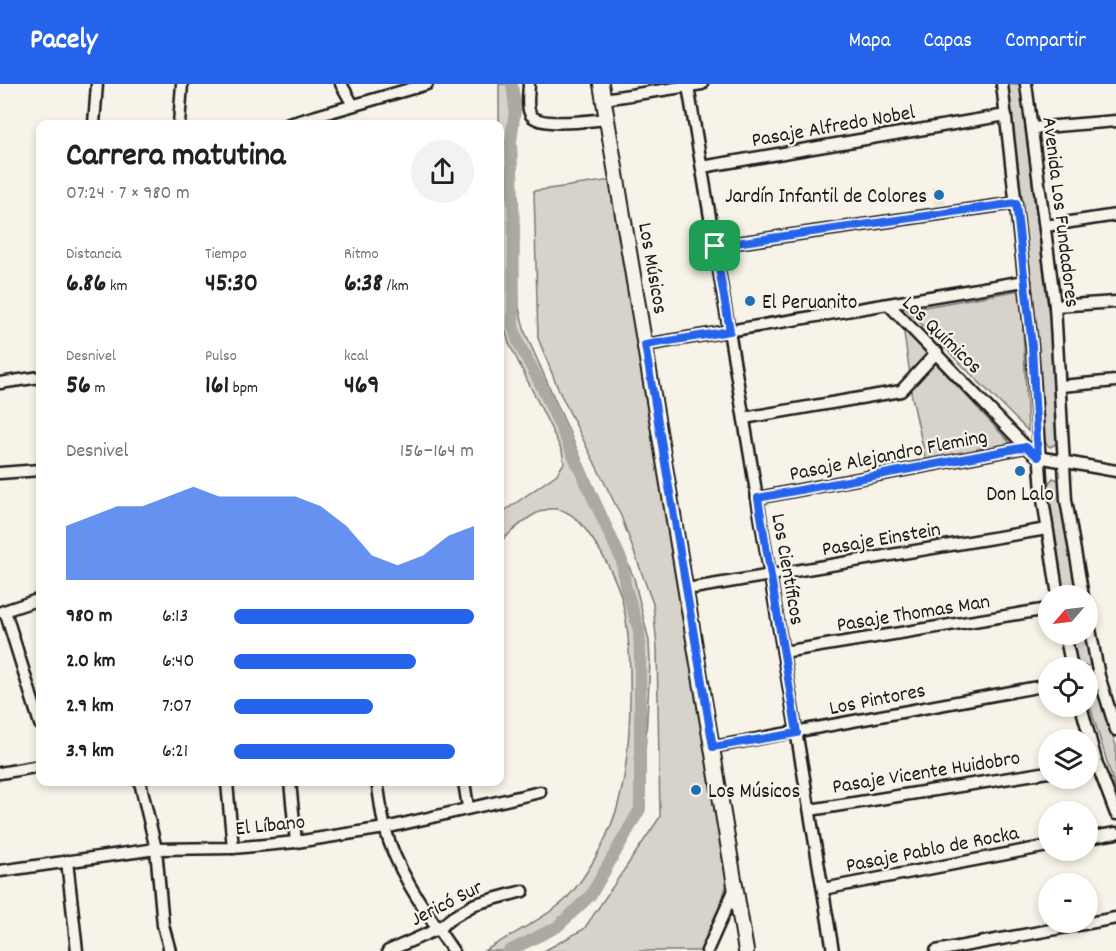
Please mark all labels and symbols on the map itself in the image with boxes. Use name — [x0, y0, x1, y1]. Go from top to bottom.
street label: Pasaje Alfredo Nobel — [749, 99, 918, 157]
street label: Avenida Los Fundadores — [1032, 115, 1086, 309]
place label: Jardín Infantil de Colores — [725, 183, 927, 213]
marker: Jardín Infantil de Colores — [932, 188, 946, 202]
street label: Los Músicos — [628, 220, 674, 317]
pin — [689, 220, 740, 271]
place label: El Peruanito — [762, 289, 857, 319]
street label: Los Químicos — [894, 290, 988, 382]
marker: El Peruanito — [743, 294, 757, 308]
street label: Pasaje Alejandro Fleming — [787, 423, 990, 491]
marker: Don Lalo — [1013, 464, 1027, 478]
place label: Don Lalo — [986, 481, 1054, 511]
street label: Los Científicos — [761, 511, 811, 628]
street label: Pasaje Einstein — [820, 516, 943, 566]
north arrow — [1038, 585, 1098, 645]
street label: Pasaje Thomas Man — [835, 588, 992, 642]
street label: Los Pintores — [827, 677, 928, 725]
street label: Pasaje Vicente Huidobro — [830, 744, 1023, 804]
place label: Los Músicos — [708, 778, 800, 808]
marker: Los Músicos — [689, 783, 703, 797]
street label: El Líbano — [234, 808, 307, 846]
street label: Pasaje Pablo de Rocka — [844, 819, 1023, 882]
street label: Jericó Sur — [406, 874, 489, 936]

